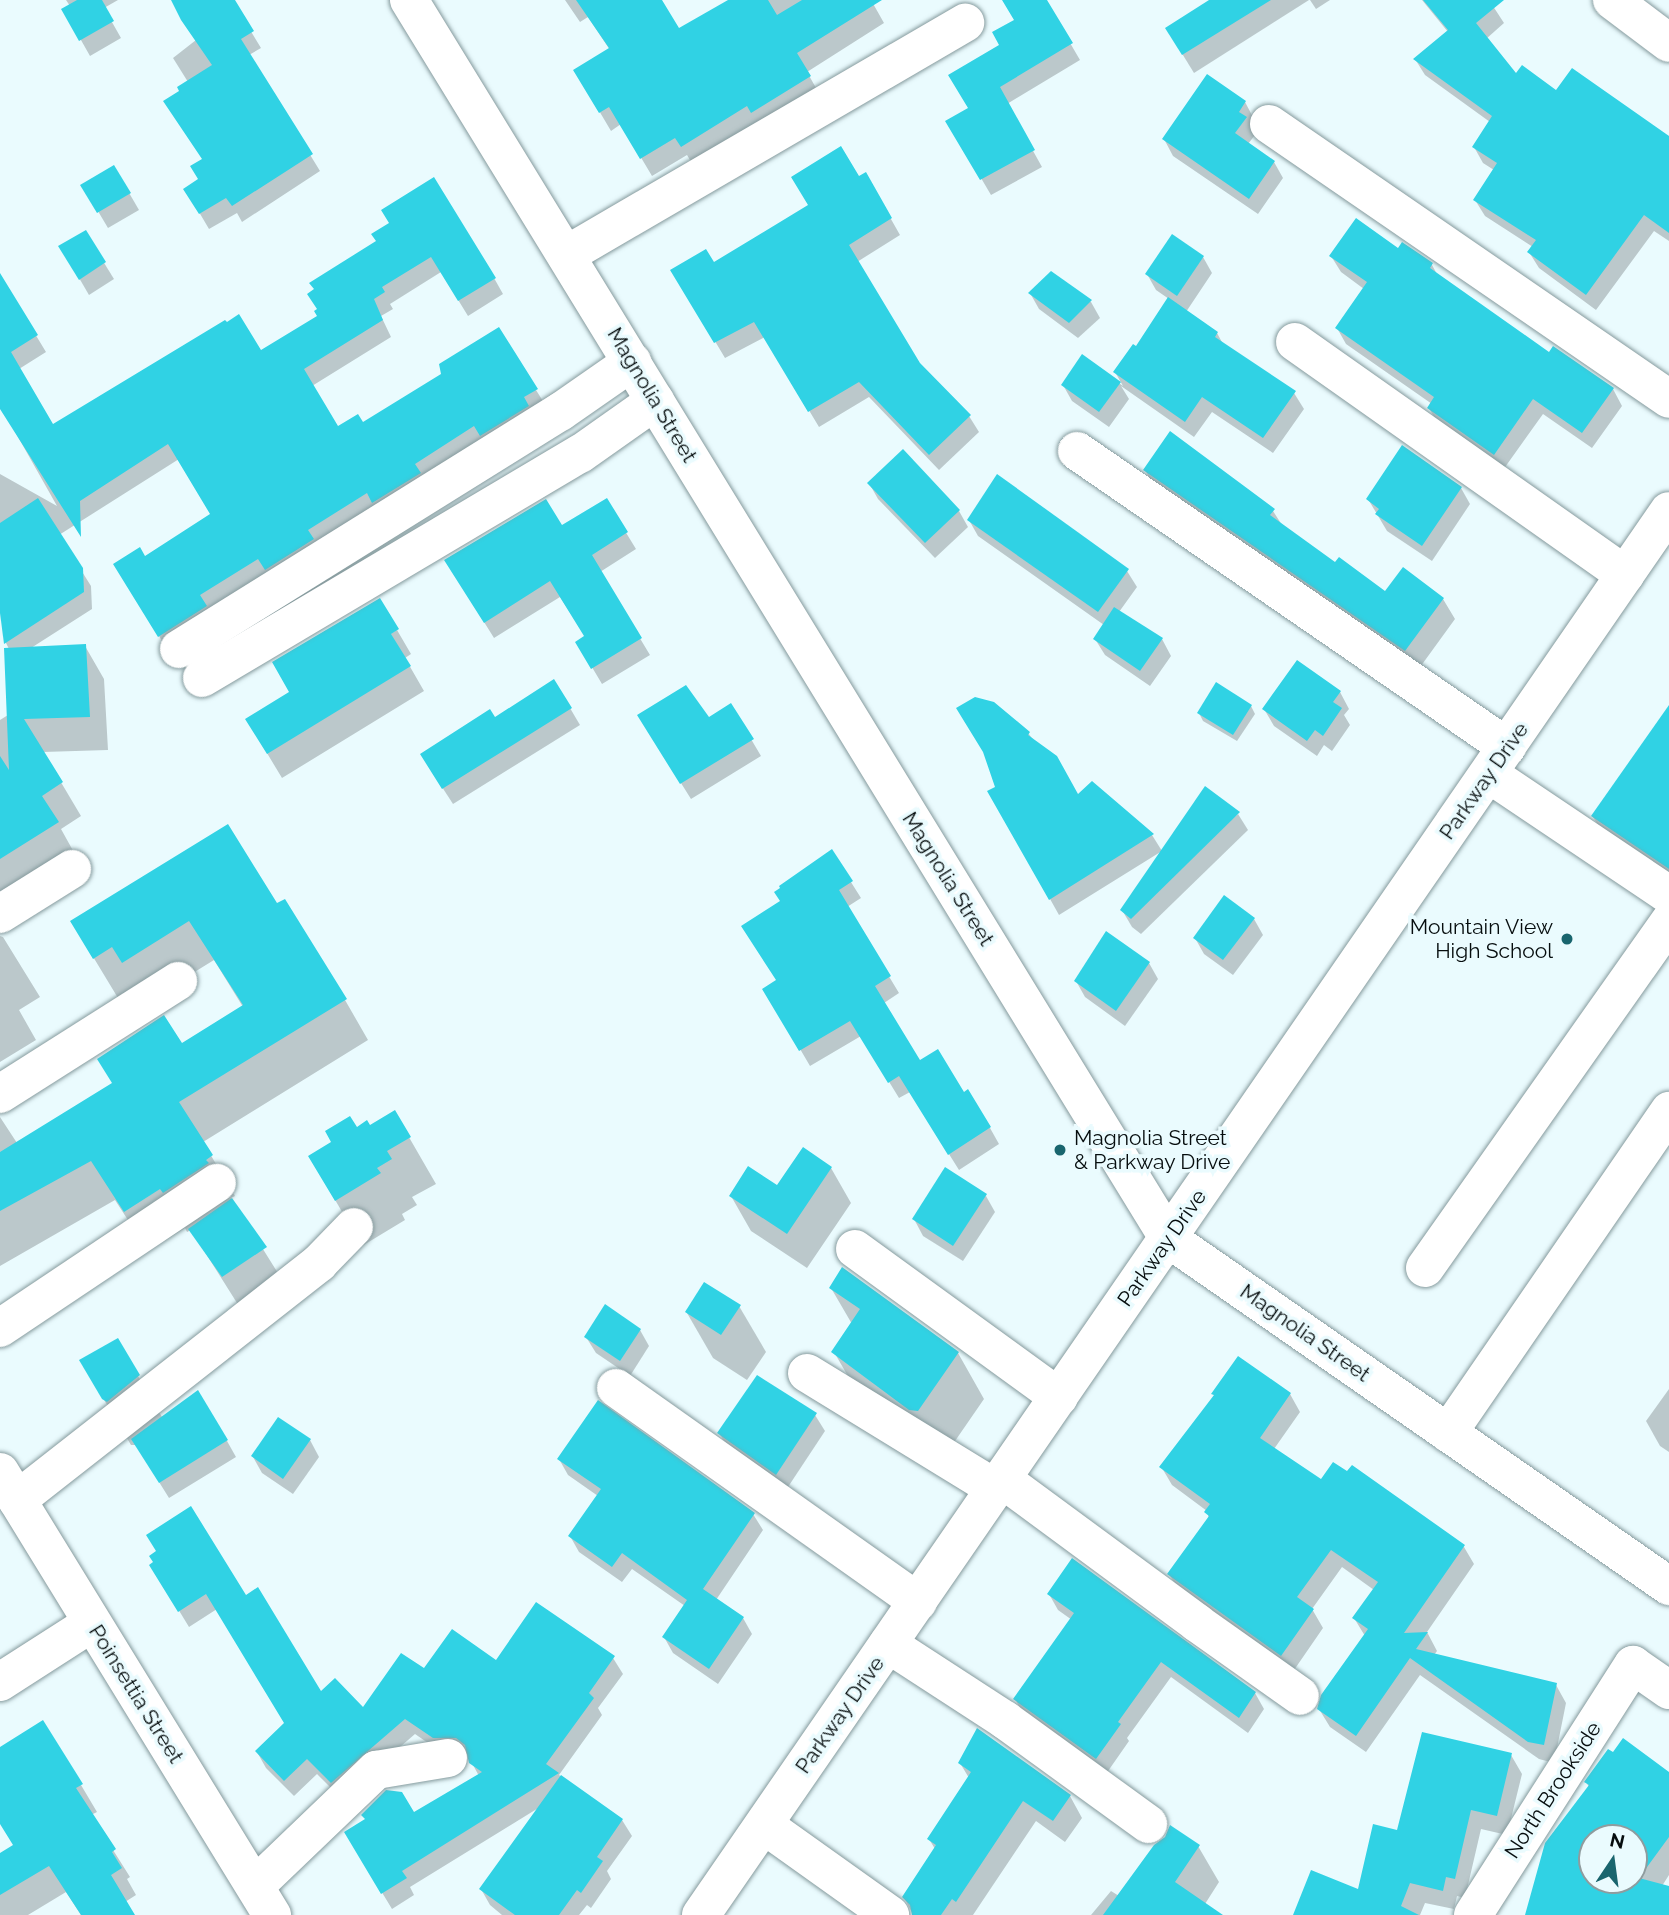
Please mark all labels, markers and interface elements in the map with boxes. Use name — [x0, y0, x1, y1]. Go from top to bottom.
street label: Magnolia Street — [602, 323, 702, 467]
street label: Parkway Drive — [1434, 717, 1534, 845]
street label: Magnolia Street — [897, 808, 999, 950]
place label: Mountain View High School — [1409, 914, 1553, 964]
marker: Mountain View High School — [1559, 931, 1575, 947]
place label: Magnolia Street & Parkway Drive — [1074, 1125, 1231, 1175]
marker: Magnolia Street & Parkway Drive — [1052, 1142, 1068, 1158]
street label: Parkway Drive — [1112, 1184, 1212, 1312]
street label: Magnolia Street — [1235, 1279, 1375, 1387]
street label: Poinsettia Street — [83, 1620, 189, 1768]
street label: Parkway Drive — [790, 1651, 890, 1779]
street label: North Brookside — [1499, 1717, 1607, 1863]
north arrow — [1578, 1824, 1648, 1894]
text: N — [1608, 1828, 1627, 1853]

